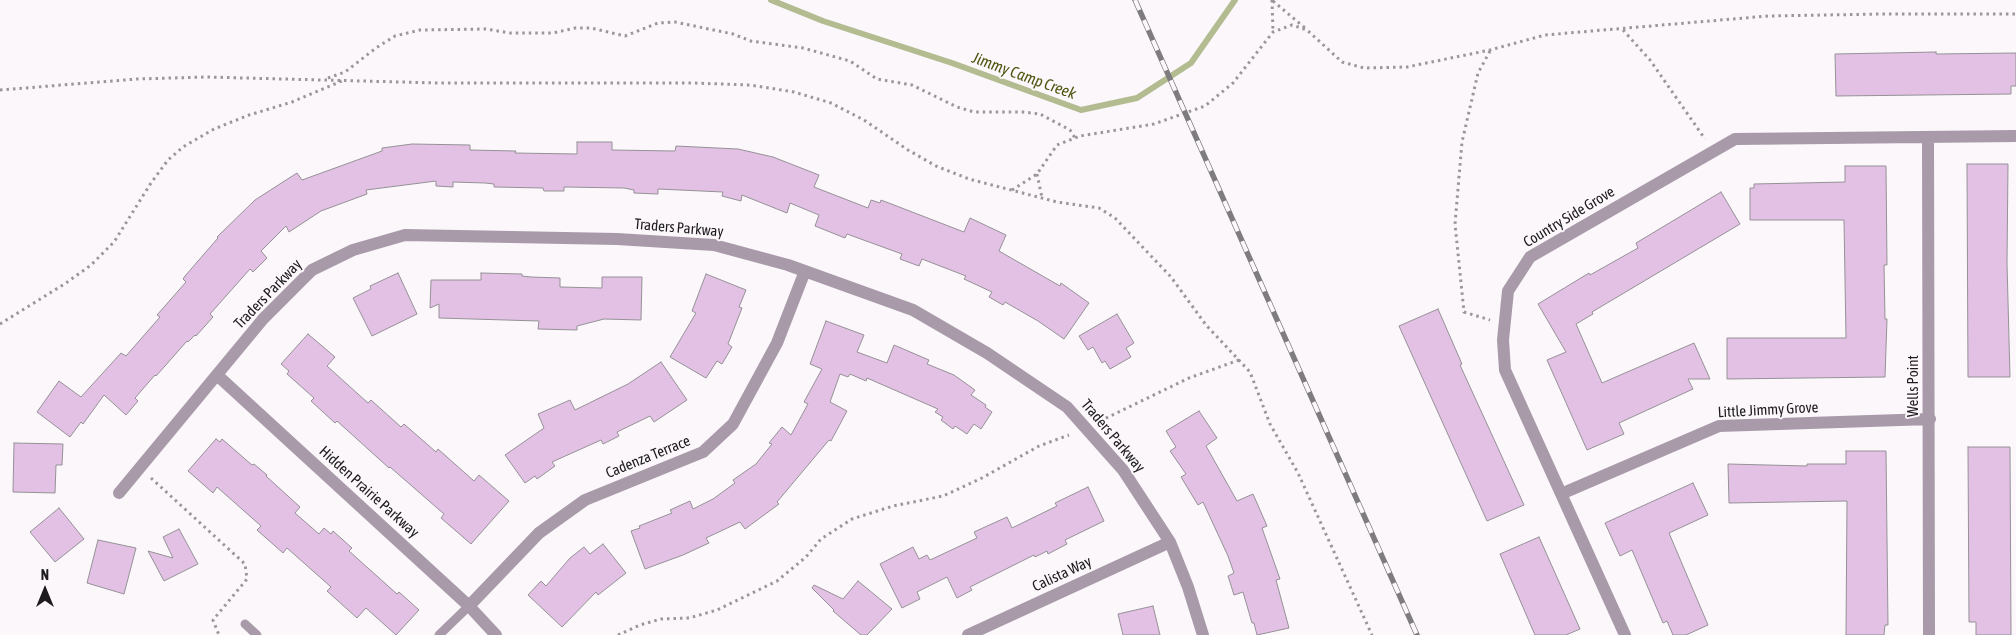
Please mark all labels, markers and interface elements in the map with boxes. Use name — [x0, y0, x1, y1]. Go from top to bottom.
water label: Jimmy Camp Creek — [969, 48, 1079, 104]
street label: Country Side Grove — [1520, 183, 1618, 251]
street label: Traders Parkway — [634, 215, 724, 241]
street label: Traders Parkway — [230, 256, 306, 332]
street label: Wells Point — [1904, 355, 1922, 417]
street label: Traders Parkway — [1077, 396, 1149, 476]
street label: Little Jimmy Grove — [1717, 398, 1819, 422]
street label: Cadenza Terrace — [603, 432, 693, 482]
street label: Hidden Prairie Parkway — [315, 442, 423, 542]
street label: Calista Way — [1029, 552, 1095, 596]
north arrow — [20, 565, 70, 615]
text: N — [41, 567, 49, 583]

